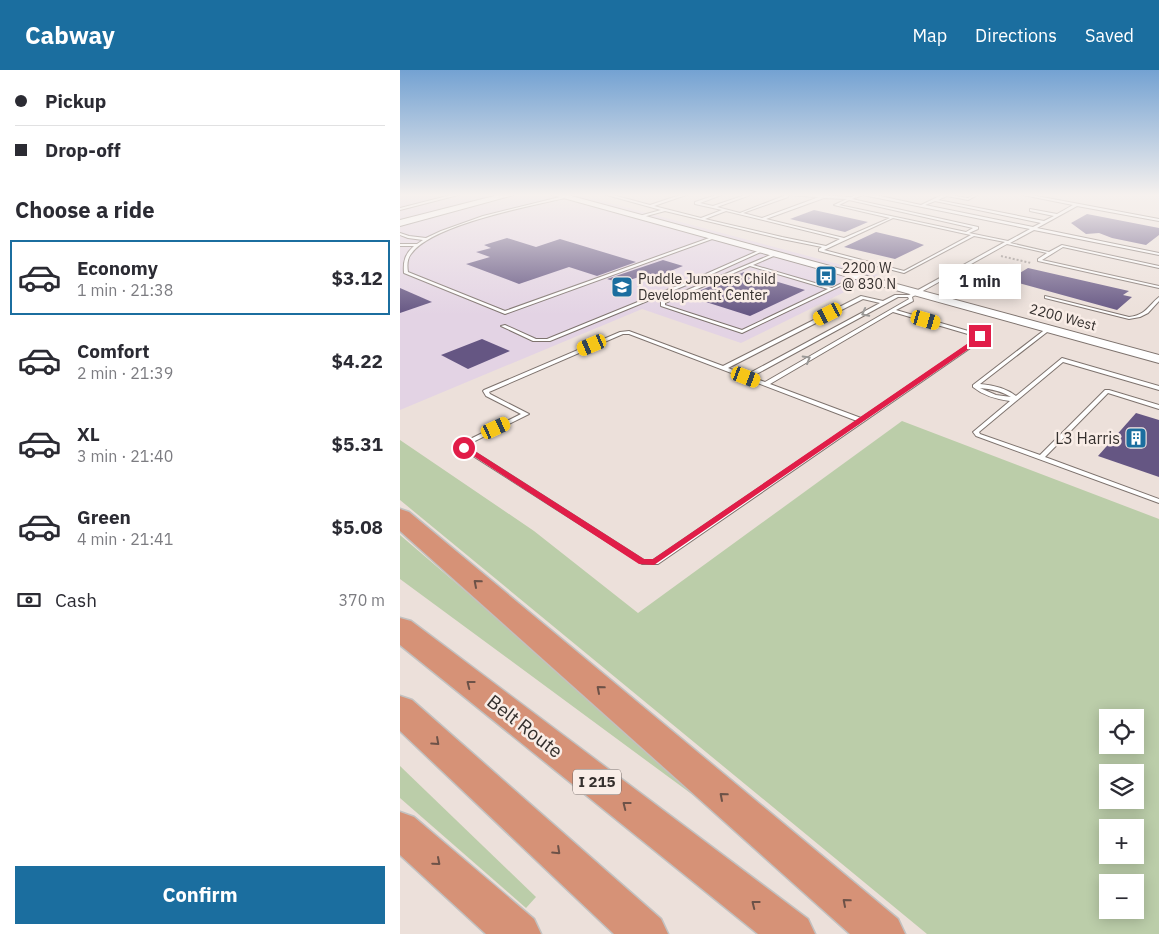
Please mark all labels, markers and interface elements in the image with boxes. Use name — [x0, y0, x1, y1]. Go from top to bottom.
text: Cabway — [25, 19, 115, 51]
text: Map — [912, 24, 947, 47]
text: Directions — [975, 24, 1057, 47]
text: Saved — [1085, 24, 1134, 47]
text: Pickup — [45, 89, 106, 113]
text: Drop-off — [45, 138, 121, 162]
text: Choose a ride — [15, 195, 155, 224]
icon: car — [17, 255, 62, 300]
text: Economy — [77, 256, 158, 280]
place label: 2200 W @ 830 N — [842, 259, 896, 293]
bus stop icon: 2200 W @ 830 N — [814, 264, 838, 288]
callout: 1 min — [939, 264, 1021, 298]
text: $3.12 — [331, 266, 383, 290]
place label: Puddle Jumpers Child Development Center — [638, 270, 776, 304]
text: 1 min — [959, 271, 1001, 291]
school or university icon: Puddle Jumpers Child Development Center — [610, 275, 634, 299]
text: 1 min · 21:38 — [77, 280, 173, 300]
street label: 2200 West — [1028, 299, 1098, 335]
car — [811, 301, 844, 327]
one-way arrow — [861, 307, 870, 317]
car — [909, 309, 942, 331]
route end — [969, 325, 991, 347]
car — [575, 332, 608, 358]
icon: car — [17, 338, 62, 383]
text: Comfort — [77, 339, 150, 363]
text: $4.22 — [331, 349, 383, 373]
one-way arrow — [801, 356, 810, 366]
text: 2 min · 21:39 — [77, 363, 173, 383]
car — [729, 365, 762, 389]
car — [479, 415, 512, 441]
icon: car — [17, 421, 62, 466]
text: XL — [77, 422, 100, 446]
building icon: L3 Harris — [1124, 426, 1148, 450]
place label: L3 Harris — [1055, 428, 1120, 448]
text: $5.31 — [331, 432, 383, 456]
route start — [453, 437, 475, 459]
text: 3 min · 21:40 — [77, 446, 173, 466]
icon: car — [17, 504, 62, 549]
text: Green — [77, 505, 131, 529]
text: $5.08 — [331, 515, 383, 539]
text: 4 min · 21:41 — [77, 529, 173, 549]
one-way arrow — [474, 580, 483, 589]
icon: cash — [15, 586, 43, 614]
text: Cash — [55, 588, 97, 612]
text: 370 m — [338, 590, 385, 610]
one-way arrow — [467, 681, 476, 689]
one-way arrow — [597, 686, 606, 695]
street label: Belt Route — [482, 689, 568, 763]
map controls — [1099, 709, 1144, 919]
button: locate — [1099, 709, 1144, 754]
one-way arrow — [431, 736, 440, 745]
button: layers — [1099, 764, 1144, 809]
road number: I 215 — [573, 770, 621, 794]
one-way arrow — [720, 793, 729, 801]
one-way arrow — [623, 802, 632, 810]
button: + — [1099, 819, 1144, 864]
one-way arrow — [551, 845, 560, 854]
one-way arrow — [431, 856, 440, 865]
button: Confirm — [15, 866, 385, 924]
button: − — [1099, 874, 1144, 919]
one-way arrow — [843, 899, 852, 908]
one-way arrow — [751, 901, 761, 910]

